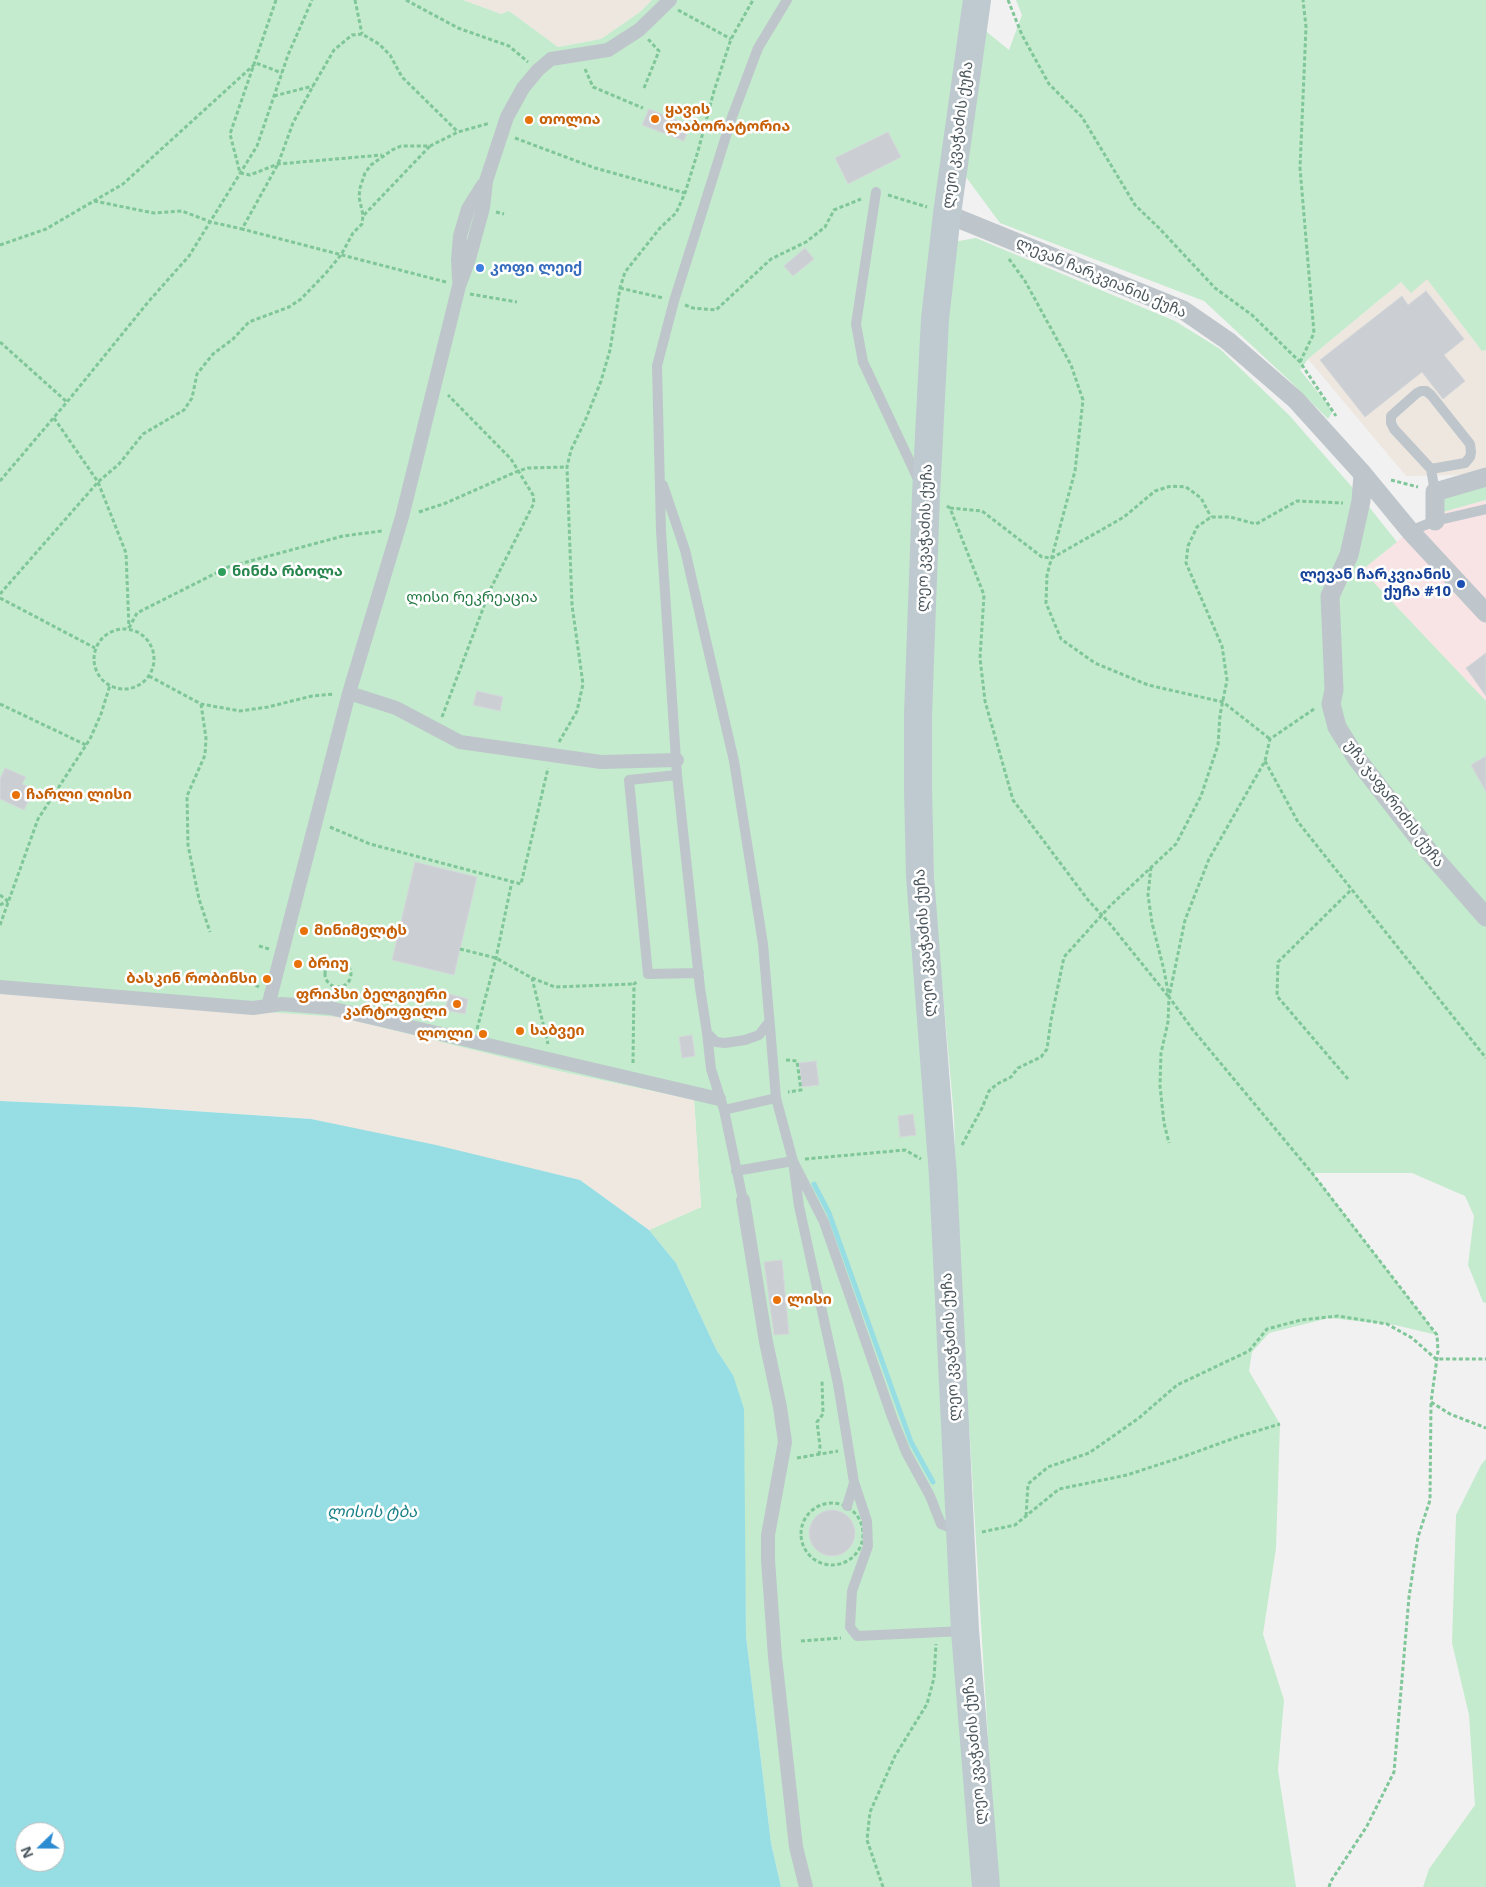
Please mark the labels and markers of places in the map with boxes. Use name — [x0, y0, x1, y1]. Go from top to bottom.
place label: ყავის ლაბორატორია — [665, 101, 790, 136]
place label: თოლია — [539, 111, 601, 129]
marker: ყავის ლაბორატორია — [649, 113, 661, 125]
marker: თოლია — [523, 114, 535, 126]
place label: კოფი ლეიქ — [490, 259, 582, 277]
marker: კოფი ლეიქ — [474, 262, 486, 274]
place label: ნინძა რბოლა — [232, 563, 343, 581]
marker: ნინძა რბოლა — [216, 566, 228, 578]
place label: ლევან ჩარკვიანის ქუჩა #10 — [1300, 566, 1451, 601]
marker: ლევან ჩარკვიანის ქუჩა #10 — [1455, 578, 1467, 590]
place label: ჩარლი ლისი — [26, 786, 132, 804]
marker: ჩარლი ლისი — [10, 789, 22, 801]
place label: მინიმელტს — [314, 922, 407, 940]
marker: მინიმელტს — [298, 925, 310, 937]
place label: ბრიუ — [308, 955, 349, 973]
marker: ბრიუ — [292, 958, 304, 970]
place label: ბასკინ რობინსი — [126, 970, 257, 988]
marker: ბასკინ რობინსი — [261, 973, 273, 985]
place label: ფრიპსი ბელგიური კარტოფილი — [296, 986, 447, 1021]
marker: ფრიპსი ბელგიური კარტოფილი — [451, 998, 463, 1010]
place label: საბვეი — [530, 1022, 585, 1040]
place label: ლოლი — [417, 1025, 473, 1043]
marker: საბვეი — [514, 1025, 526, 1037]
marker: ლოლი — [477, 1028, 489, 1040]
place label: ლისი — [787, 1291, 832, 1309]
marker: ლისი — [771, 1294, 783, 1306]

